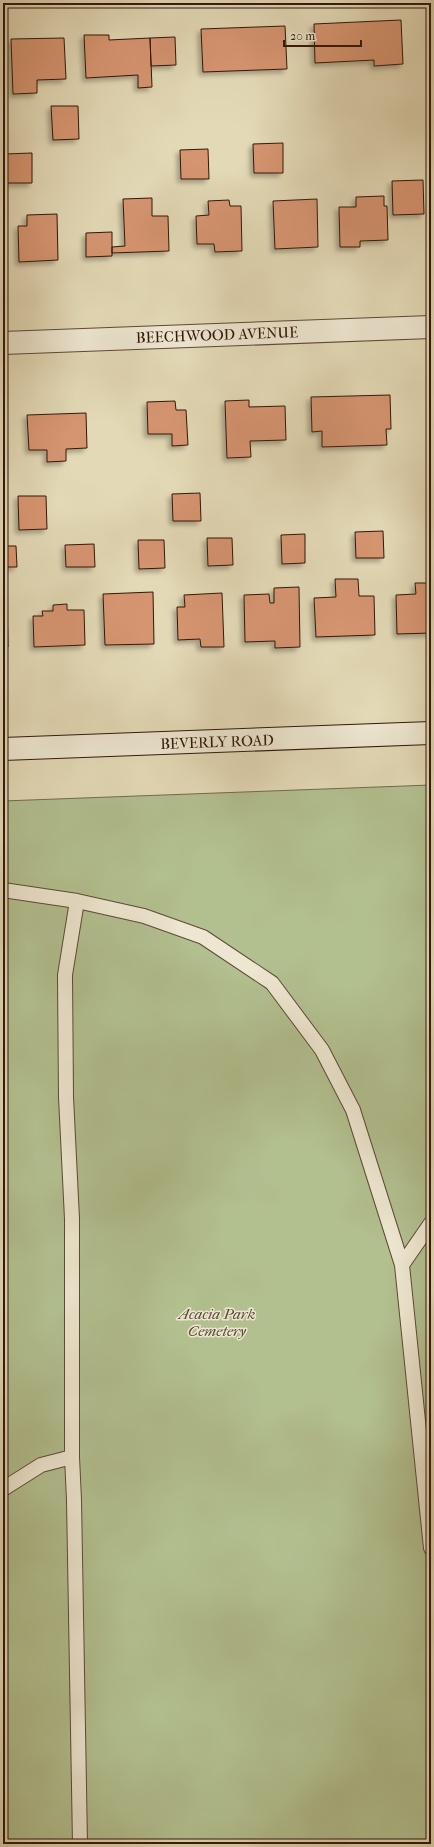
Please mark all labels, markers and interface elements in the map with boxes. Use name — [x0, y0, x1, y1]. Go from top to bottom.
scale bar — [284, 22, 361, 48]
text: 20 m — [290, 29, 315, 43]
street label: BEECHWOOD AVENUE — [136, 323, 298, 347]
street label: BEVERLY ROAD — [160, 731, 274, 753]
park label: Acacia Park Cemetery — [177, 1305, 256, 1340]

